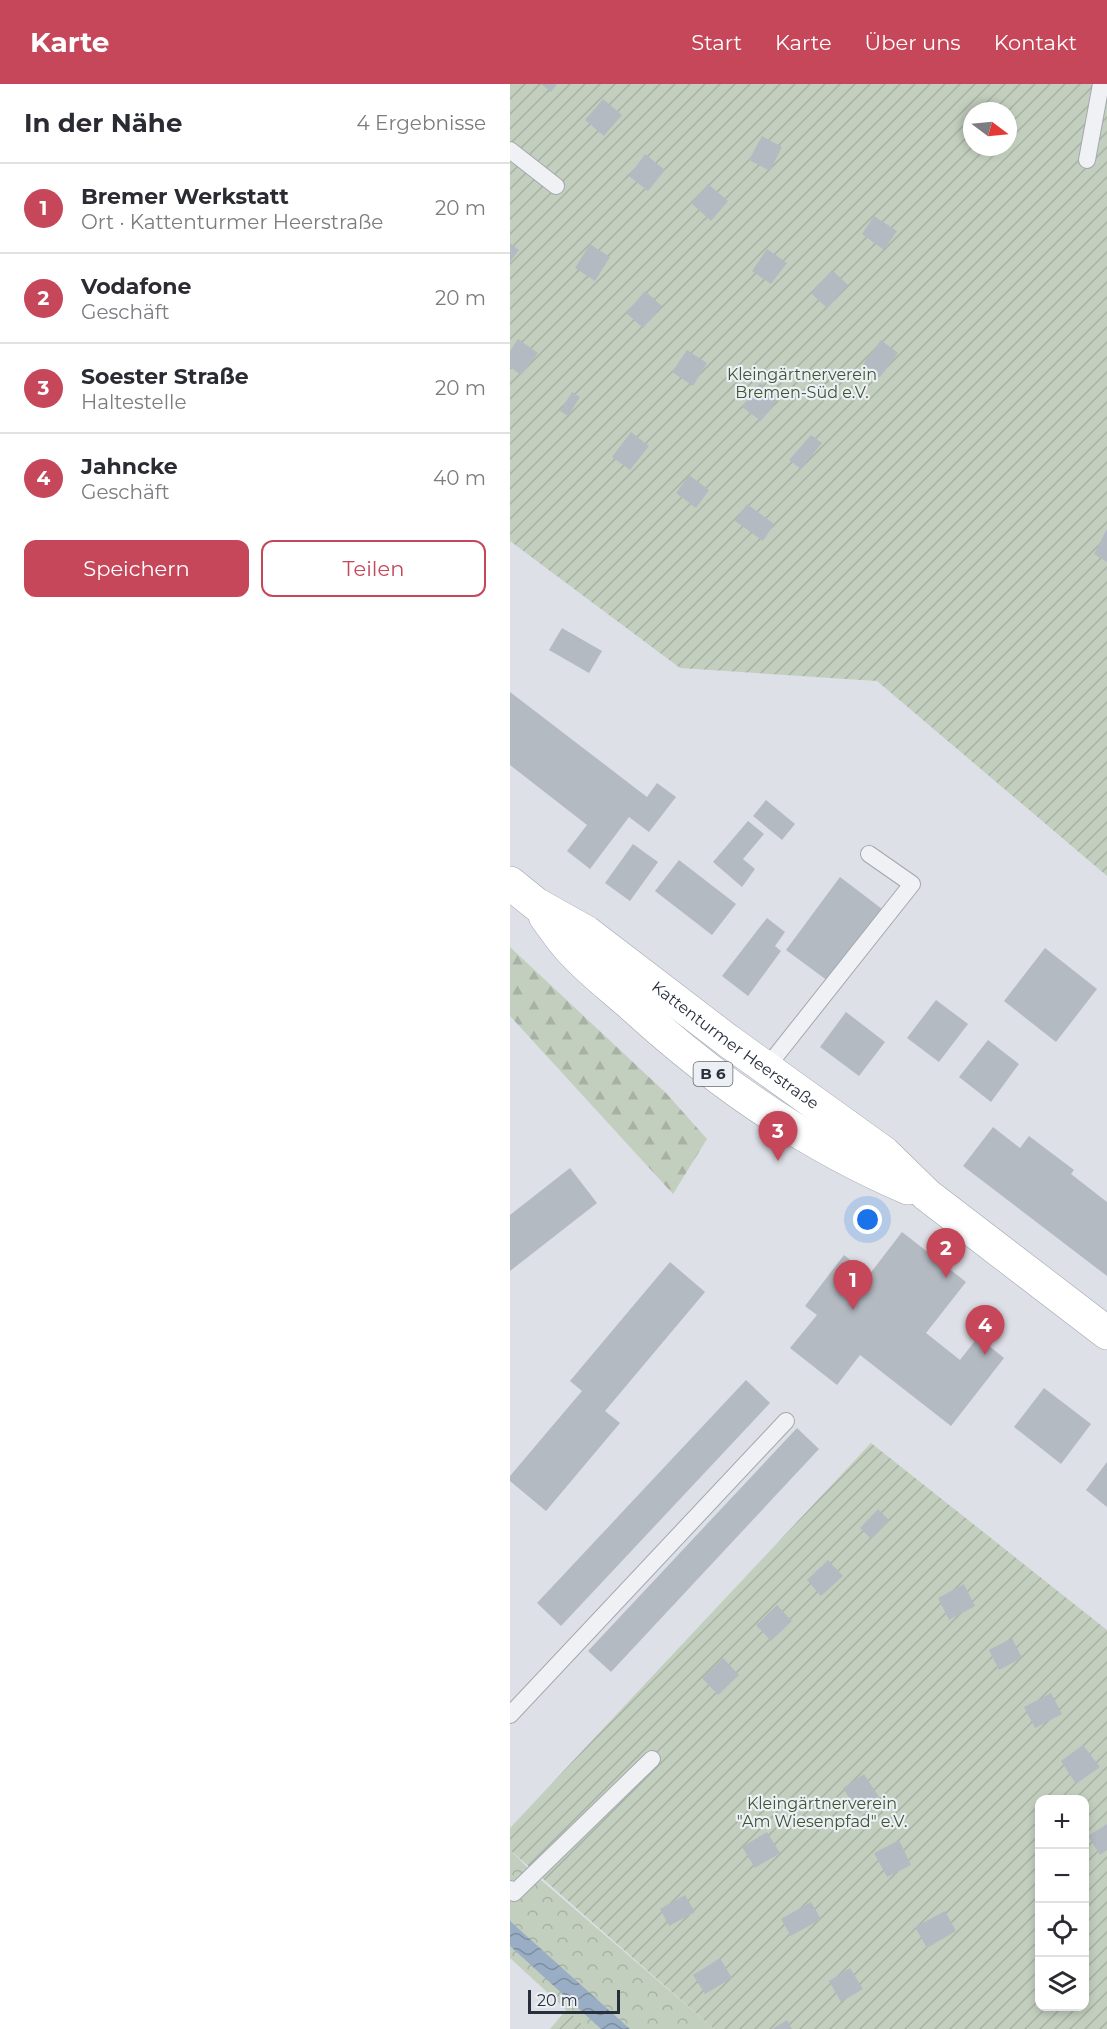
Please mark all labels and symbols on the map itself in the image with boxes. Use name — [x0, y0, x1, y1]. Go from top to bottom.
north arrow — [963, 102, 1017, 156]
park label: Kleingärtnerverein Bremen-Süd e.V. — [727, 365, 877, 402]
street label: Kattenturmer Heerstraße — [648, 977, 823, 1113]
road number: B 6 — [694, 1062, 732, 1086]
pin: 3 — [758, 1112, 798, 1161]
your location — [853, 1205, 882, 1234]
pin: 2 — [926, 1228, 966, 1278]
pin: 1 — [834, 1260, 872, 1310]
pin: 4 — [966, 1306, 1004, 1355]
park label: Kleingärtnerverein "Am Wiesenpfad" e.V. — [737, 1794, 907, 1831]
scale bar — [528, 1987, 620, 2014]

